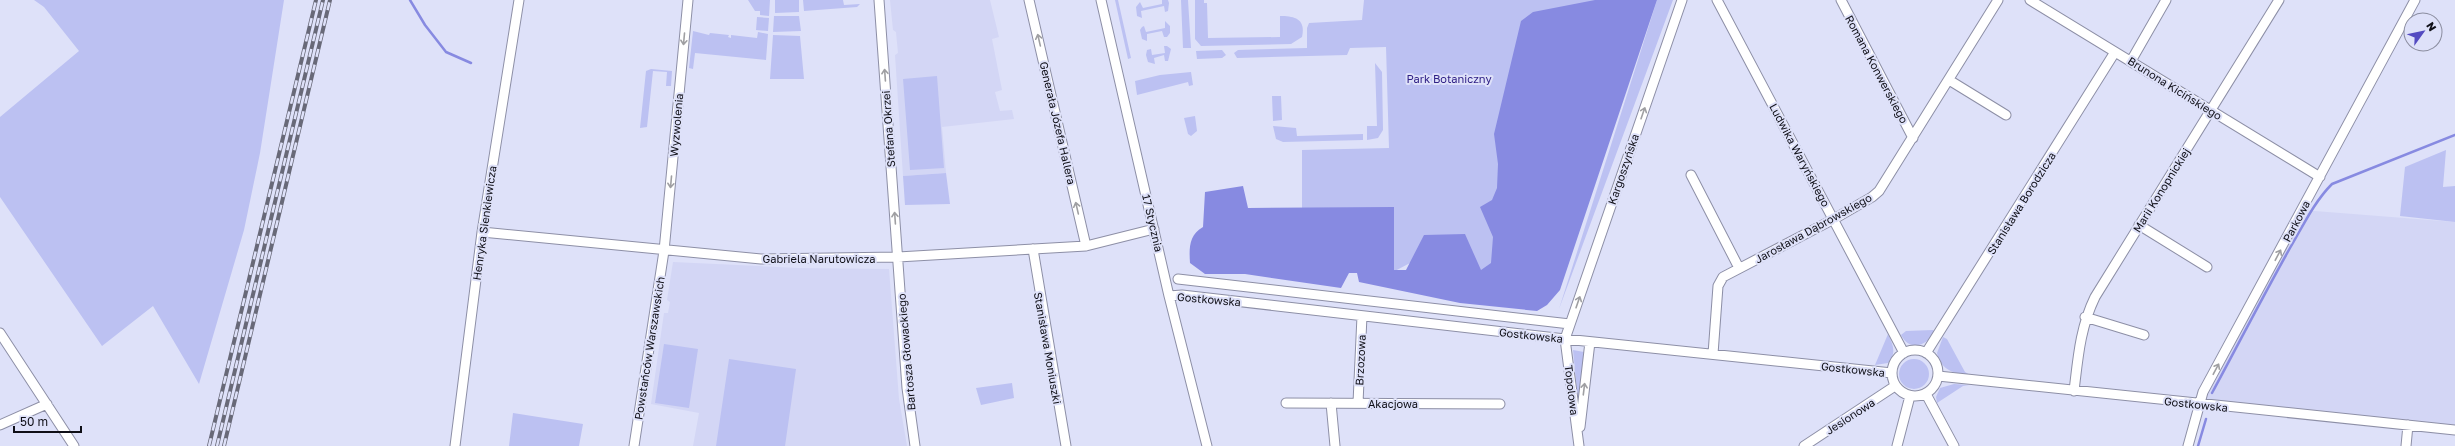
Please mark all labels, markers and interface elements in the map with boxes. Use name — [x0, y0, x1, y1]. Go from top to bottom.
north arrow — [2403, 12, 2443, 52]
street label: Romana Konwerskiego — [1843, 13, 1911, 126]
text: N — [2424, 19, 2440, 33]
one-way arrow — [680, 32, 687, 45]
one-way arrow — [1034, 34, 1042, 47]
street label: Brunona Kicińskiego — [2126, 54, 2225, 122]
street label: Generała Józefa Hallera — [1037, 60, 1079, 186]
one-way arrow — [881, 68, 888, 81]
park label: Park Botaniczny — [1406, 72, 1492, 85]
street label: Stefana Okrzei — [879, 90, 897, 168]
street label: Wyzwolenia — [667, 93, 685, 157]
street label: Ludwika Waryńskiego — [1767, 101, 1833, 209]
one-way arrow — [1640, 107, 1647, 120]
street label: Kargoszyńska — [1605, 132, 1641, 206]
street label: Marii Konopnickiej — [2130, 145, 2192, 235]
street label: Stanisława Borodzicza — [1984, 149, 2058, 257]
street label: Henryka Sienkiewicza — [470, 165, 498, 281]
one-way arrow — [667, 175, 674, 188]
street label: Jarosława Dąbrowskiego — [1752, 190, 1874, 266]
street label: 17 Stycznia — [1140, 193, 1166, 253]
street label: Parkowa — [2280, 198, 2312, 244]
one-way arrow — [1073, 201, 1080, 214]
one-way arrow — [891, 212, 898, 225]
one-way arrow — [2274, 249, 2282, 261]
street label: Gabriela Narutowicza — [763, 252, 875, 265]
street label: Powstańców Warszawskich — [631, 276, 667, 420]
street label: Gostkowska — [1176, 290, 1242, 308]
street label: Stanisława Moniuszki — [1032, 291, 1064, 405]
street label: Bartosza Głowackiego — [894, 293, 918, 411]
one-way arrow — [1575, 296, 1582, 309]
street label: Gostkowska — [1498, 325, 1564, 345]
street label: Brzozowa — [1352, 334, 1368, 386]
street label: Gostkowska — [1820, 359, 1886, 379]
one-way arrow — [2212, 363, 2220, 375]
street label: Topolowa — [1562, 364, 1582, 416]
one-way arrow — [1581, 383, 1588, 396]
street label: Gostkowska — [2163, 394, 2229, 414]
street label: Jesionowa — [1823, 395, 1877, 437]
street label: Akacjowa — [1368, 397, 1418, 410]
scale bar — [14, 408, 81, 434]
text: 50 m — [20, 414, 48, 429]

